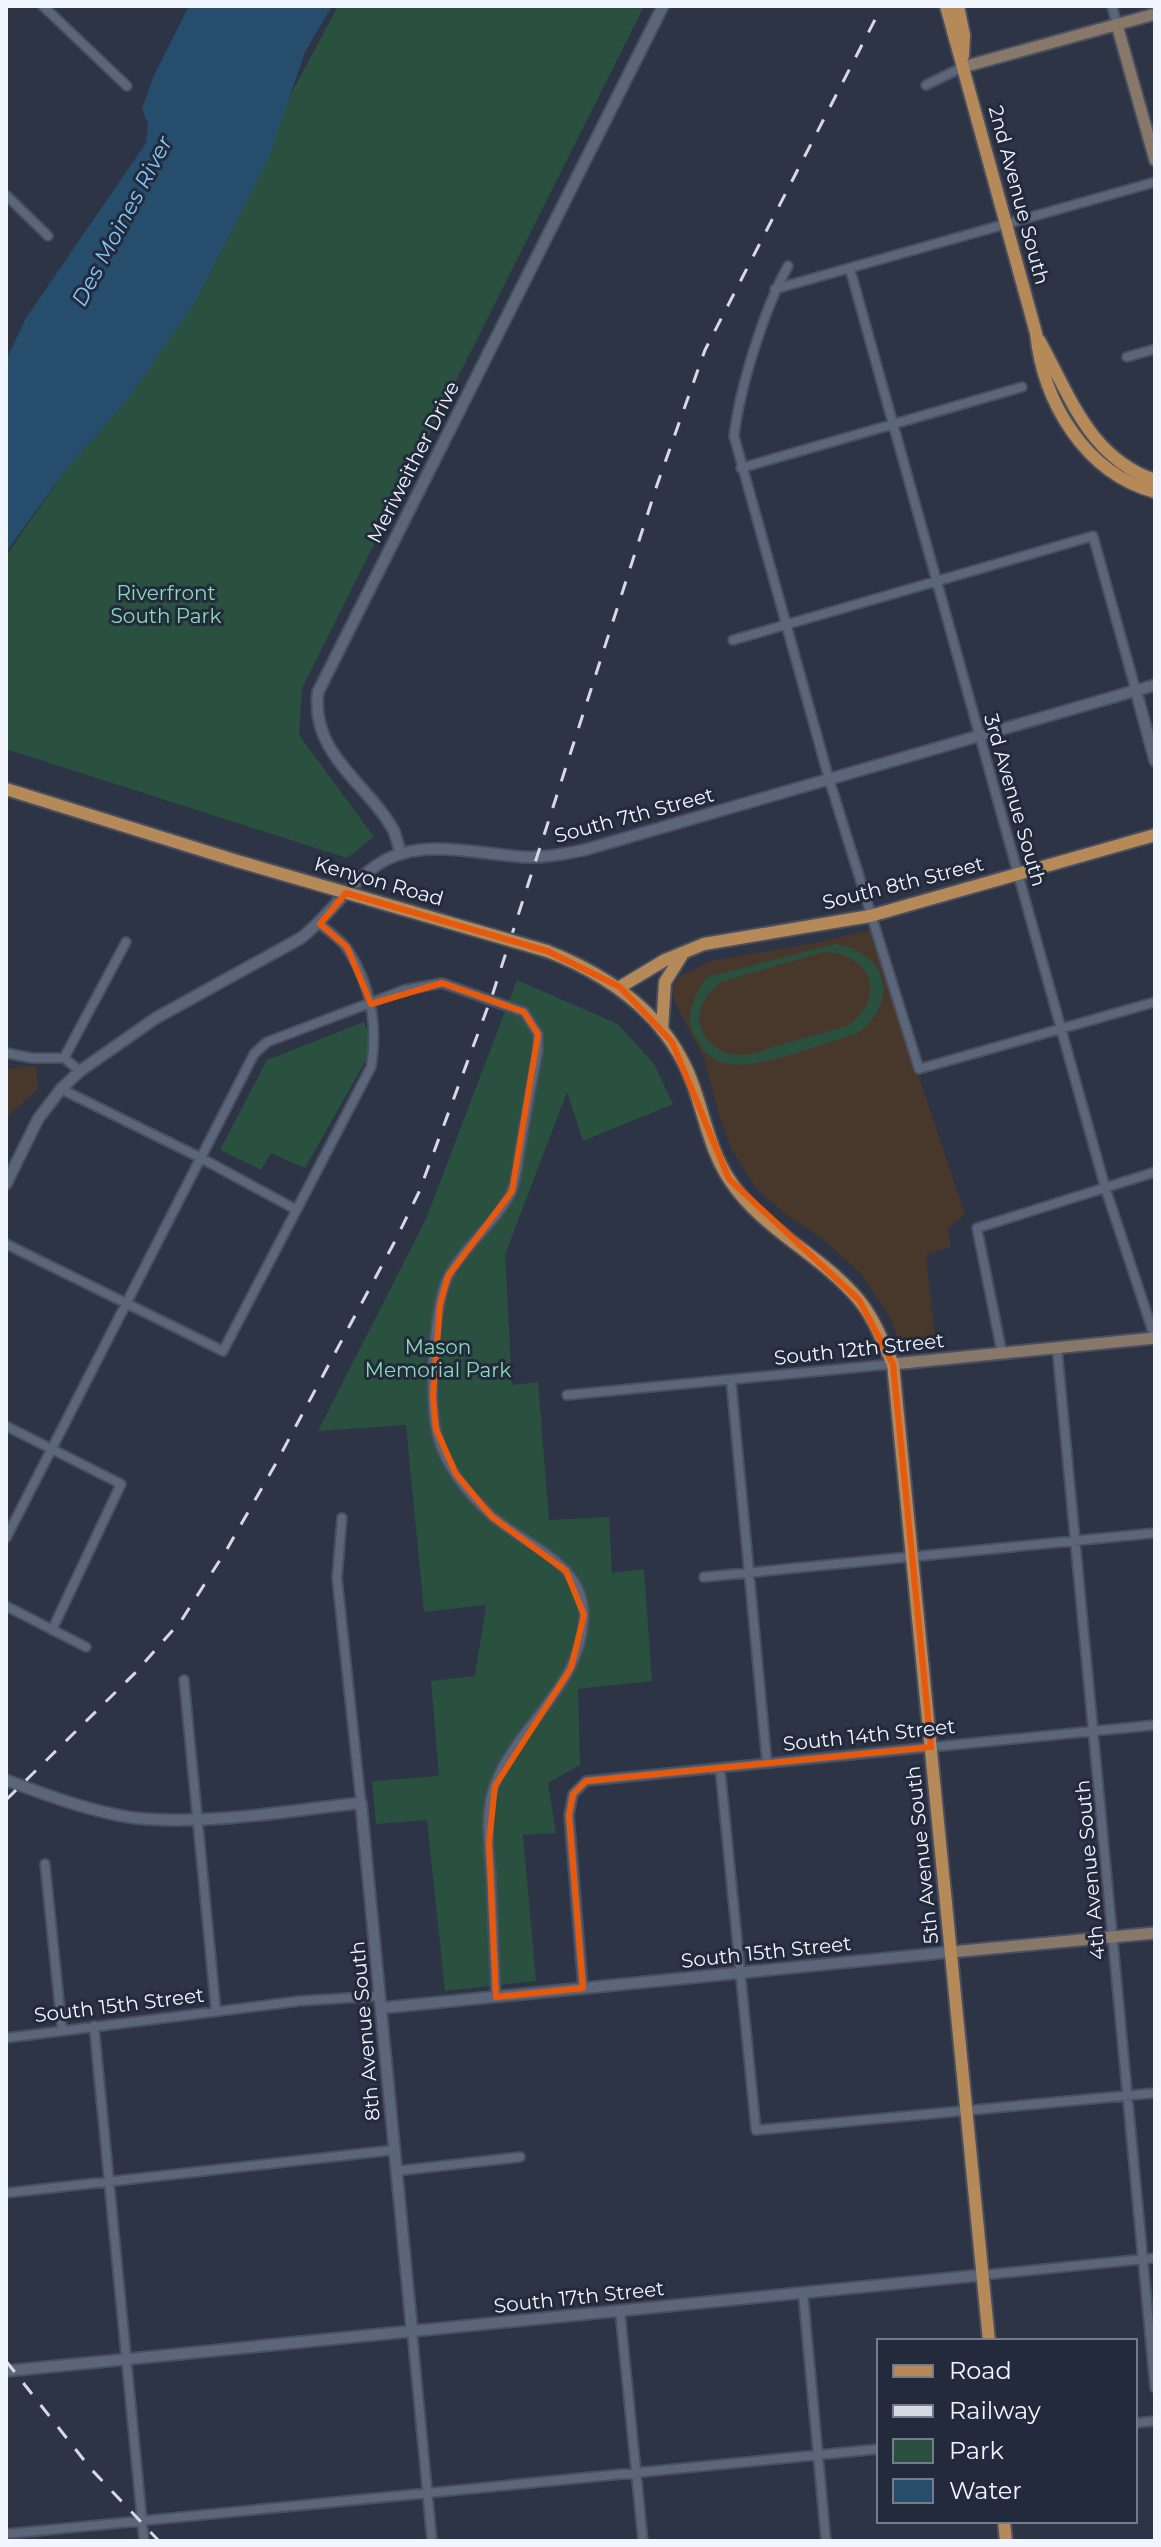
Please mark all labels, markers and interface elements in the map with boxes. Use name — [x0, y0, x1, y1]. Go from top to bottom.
street label: 2nd Avenue South — [984, 103, 1054, 287]
water label: Des Moines River — [66, 130, 179, 311]
street label: Meriweither Drive — [362, 377, 464, 547]
park label: Riverfront South Park — [111, 581, 221, 628]
street label: 3rd Avenue South — [979, 711, 1051, 889]
street label: South 7th Street — [552, 782, 716, 848]
street label: Kenyon Road — [312, 851, 446, 911]
street label: South 8th Street — [820, 851, 986, 915]
street label: South 12th Street — [773, 1328, 945, 1370]
park label: Mason Memorial Park — [365, 1335, 511, 1382]
street label: South 14th Street — [782, 1714, 956, 1756]
street label: 5th Avenue South — [901, 1765, 943, 1945]
street label: 4th Avenue South — [1070, 1779, 1110, 1961]
street label: South 15th Street — [680, 1931, 852, 1973]
street label: 8th Avenue South — [345, 1940, 385, 2122]
street label: South 15th Street — [33, 1983, 205, 2027]
street label: South 17th Street — [493, 2276, 665, 2318]
legend — [877, 2339, 1137, 2523]
text: Road — [949, 2356, 1012, 2385]
text: Railway — [949, 2396, 1041, 2425]
text: Park — [949, 2436, 1004, 2465]
text: Water — [949, 2476, 1022, 2505]

